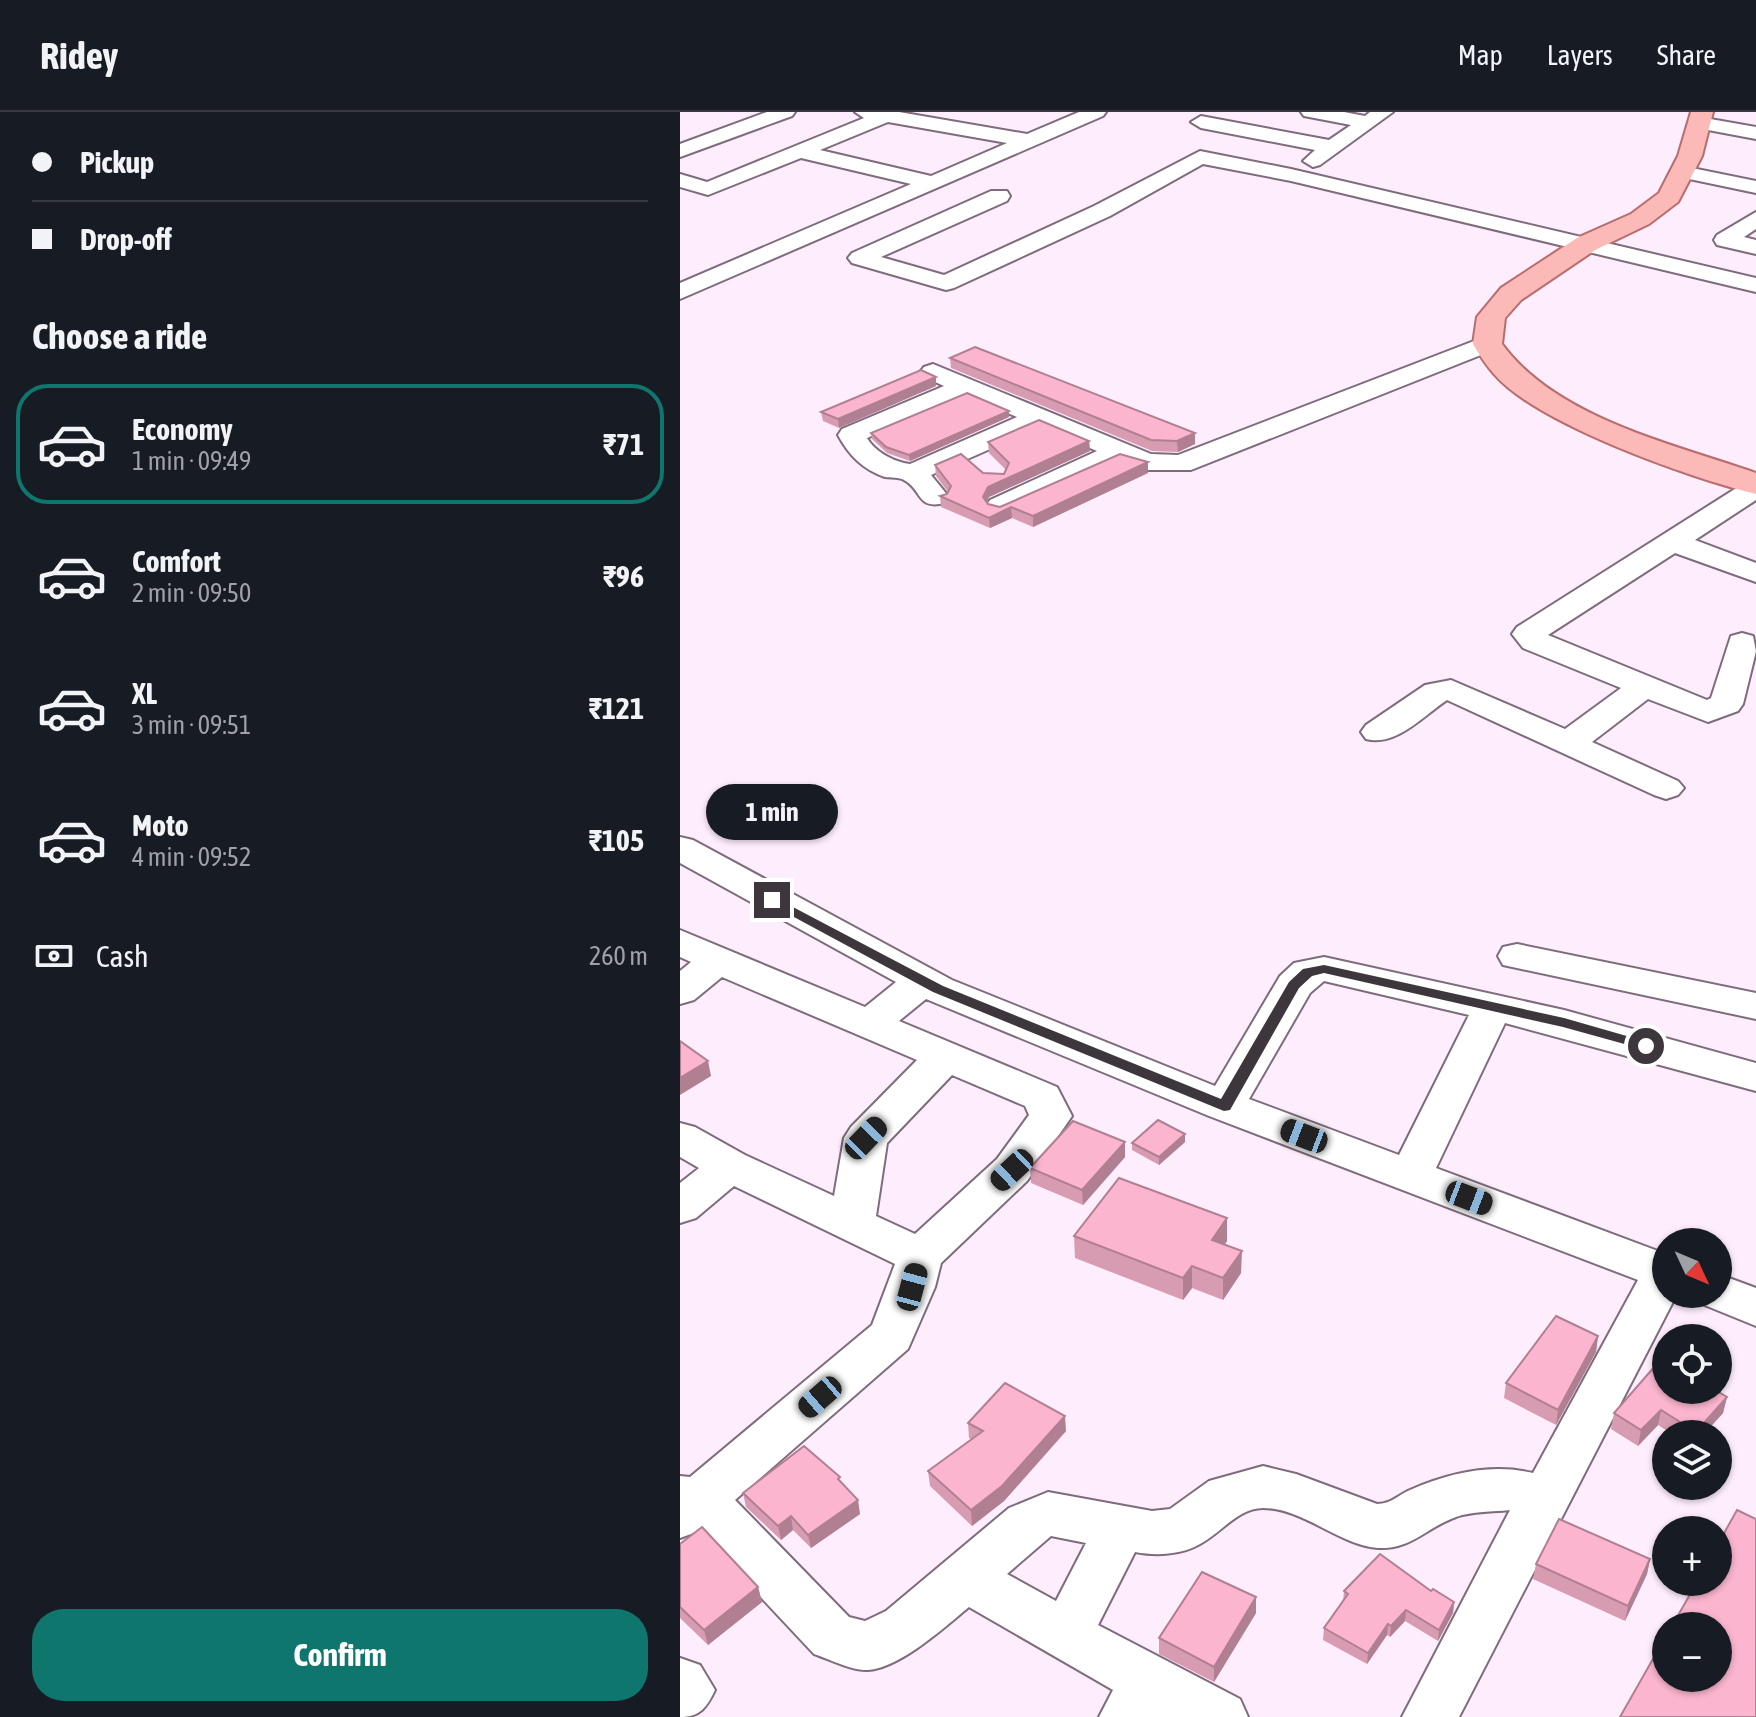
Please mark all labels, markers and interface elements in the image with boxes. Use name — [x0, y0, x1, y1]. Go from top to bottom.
text: Ridey — [40, 34, 118, 77]
text: Map — [1458, 39, 1503, 71]
text: Layers — [1547, 39, 1613, 71]
text: Share — [1657, 39, 1716, 71]
text: Pickup — [80, 145, 154, 179]
text: Drop-off — [80, 222, 172, 256]
text: Choose a ride — [32, 315, 207, 357]
icon: car — [36, 408, 108, 480]
text: Economy — [132, 412, 233, 446]
text: ₹71 — [603, 427, 644, 461]
text: 1 min · 09:49 — [132, 446, 251, 476]
icon: car — [36, 540, 108, 612]
text: Comfort — [132, 544, 221, 578]
text: ₹96 — [603, 559, 644, 593]
text: 2 min · 09:50 — [132, 578, 251, 608]
icon: car — [36, 672, 108, 744]
text: XL — [132, 676, 157, 710]
text: ₹121 — [589, 691, 644, 725]
text: 3 min · 09:51 — [132, 710, 251, 740]
callout: 1 min — [706, 784, 838, 840]
text: 1 min — [745, 797, 799, 827]
icon: car — [36, 804, 108, 876]
text: Moto — [132, 808, 189, 842]
text: ₹105 — [589, 823, 644, 857]
text: 4 min · 09:52 — [132, 842, 251, 872]
route end — [754, 882, 790, 918]
icon: cash — [32, 934, 76, 978]
text: Cash — [96, 939, 149, 973]
text: 260 m — [589, 941, 648, 971]
route start — [1628, 1028, 1664, 1064]
car — [841, 1112, 891, 1164]
car — [1277, 1116, 1331, 1156]
car — [986, 1145, 1038, 1195]
car — [1442, 1178, 1496, 1218]
north arrow — [1652, 1228, 1732, 1308]
map controls — [1652, 1228, 1732, 1692]
car — [894, 1261, 930, 1313]
button: locate — [1652, 1324, 1732, 1404]
car — [794, 1372, 846, 1422]
button: layers — [1652, 1420, 1732, 1500]
button: + — [1652, 1516, 1732, 1596]
button: Confirm — [32, 1609, 648, 1701]
button: − — [1652, 1612, 1732, 1692]

